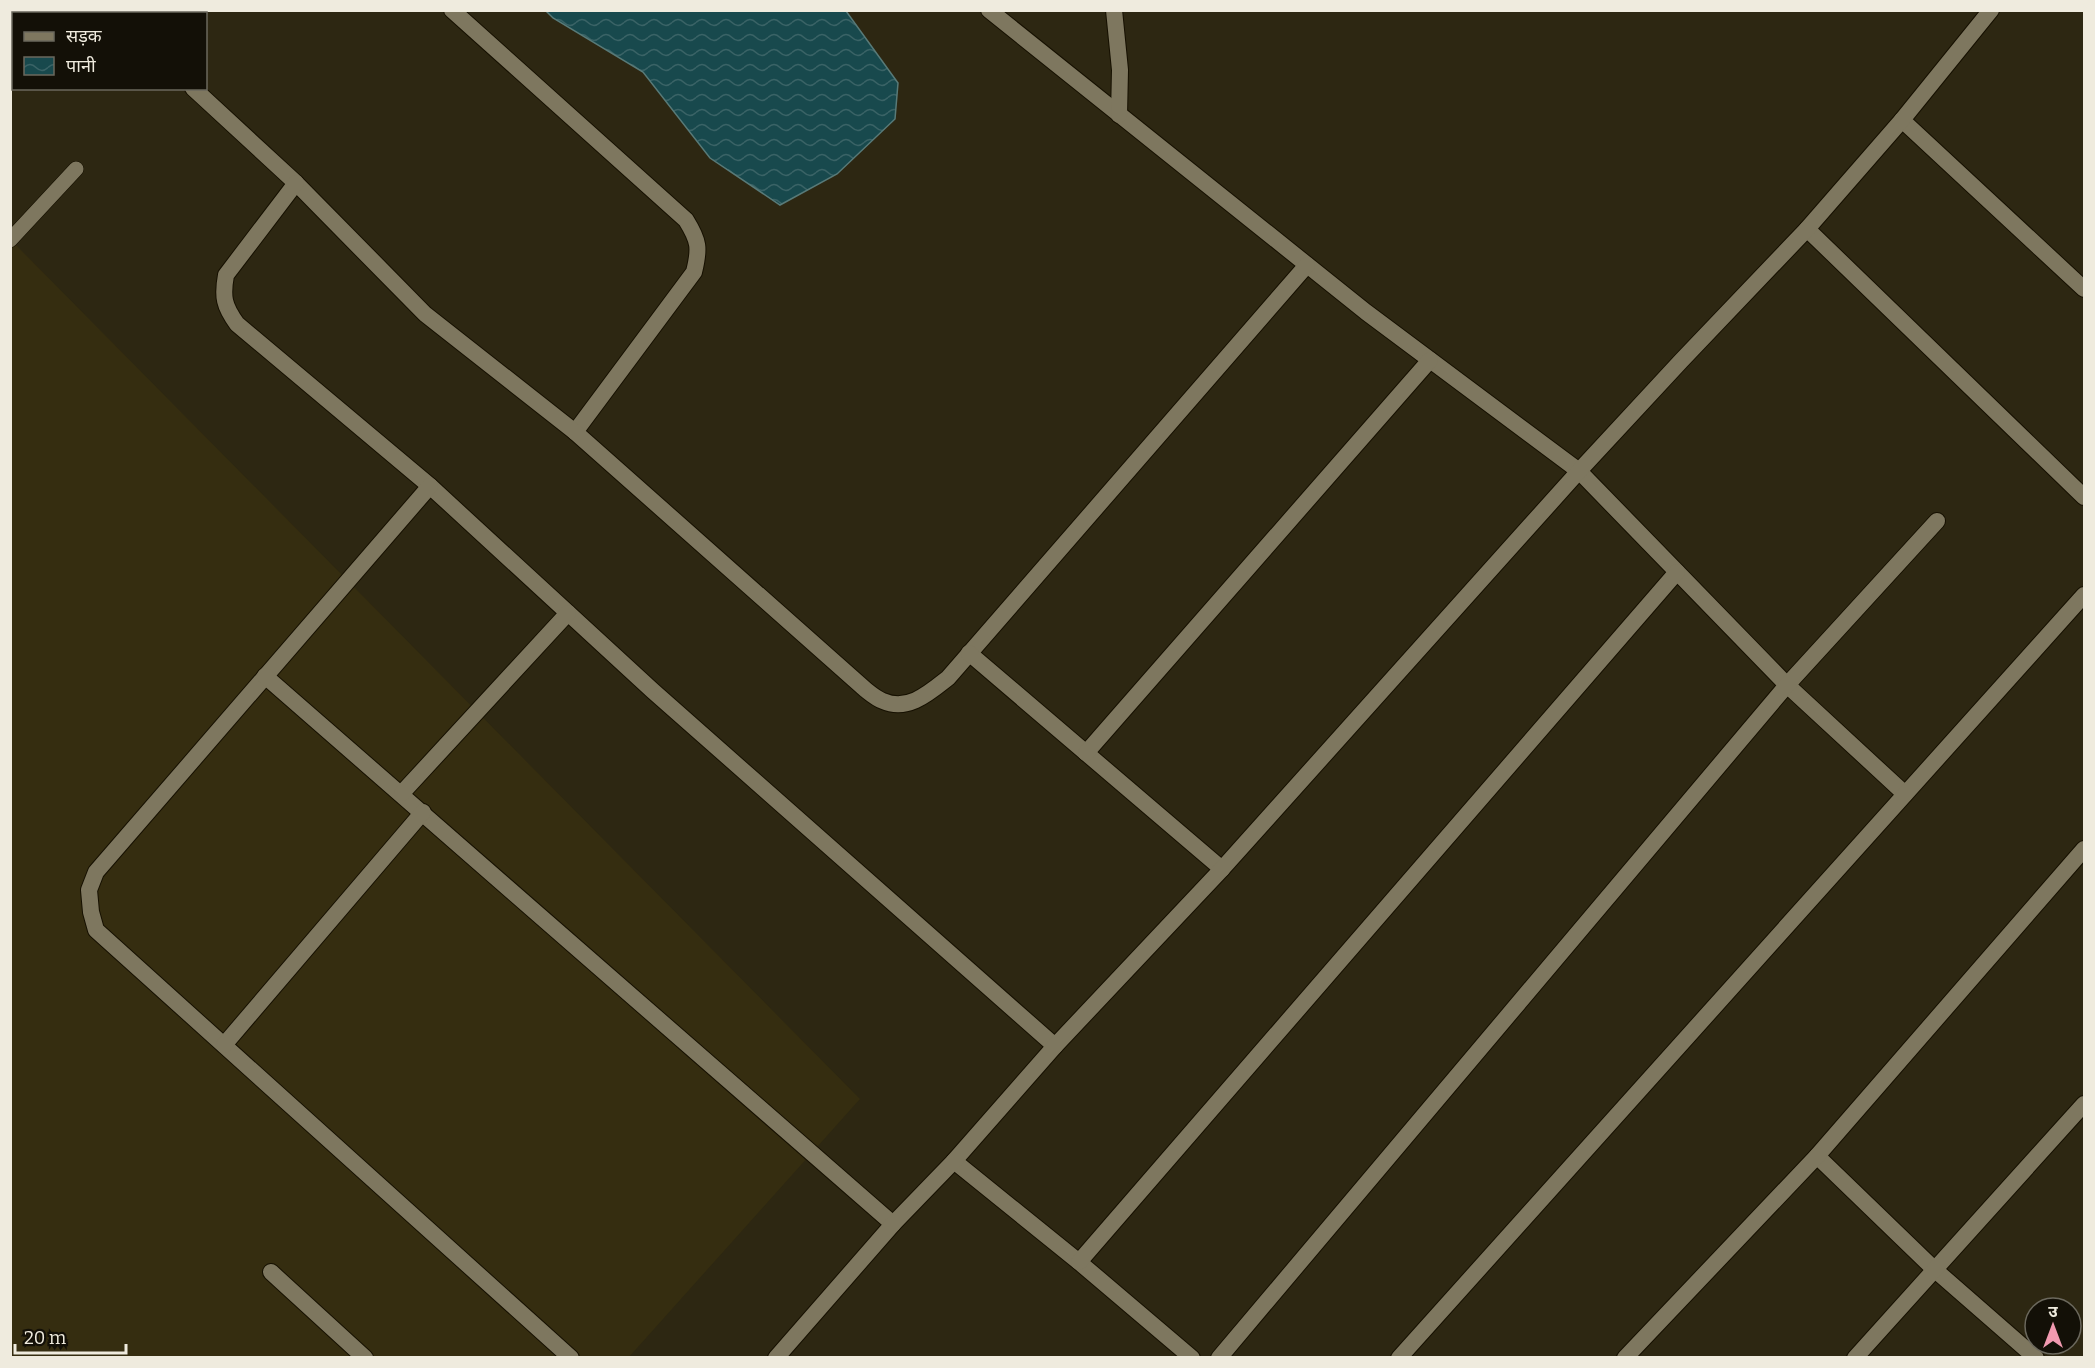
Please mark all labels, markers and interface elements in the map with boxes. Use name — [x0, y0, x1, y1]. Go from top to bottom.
legend — [12, 12, 207, 90]
text: सड़क — [66, 25, 103, 47]
text: पानी — [66, 55, 96, 77]
north arrow — [2023, 1296, 2083, 1356]
text: उ — [2048, 1302, 2058, 1321]
scale bar — [15, 1317, 126, 1355]
text: 20 m — [24, 1327, 66, 1349]

